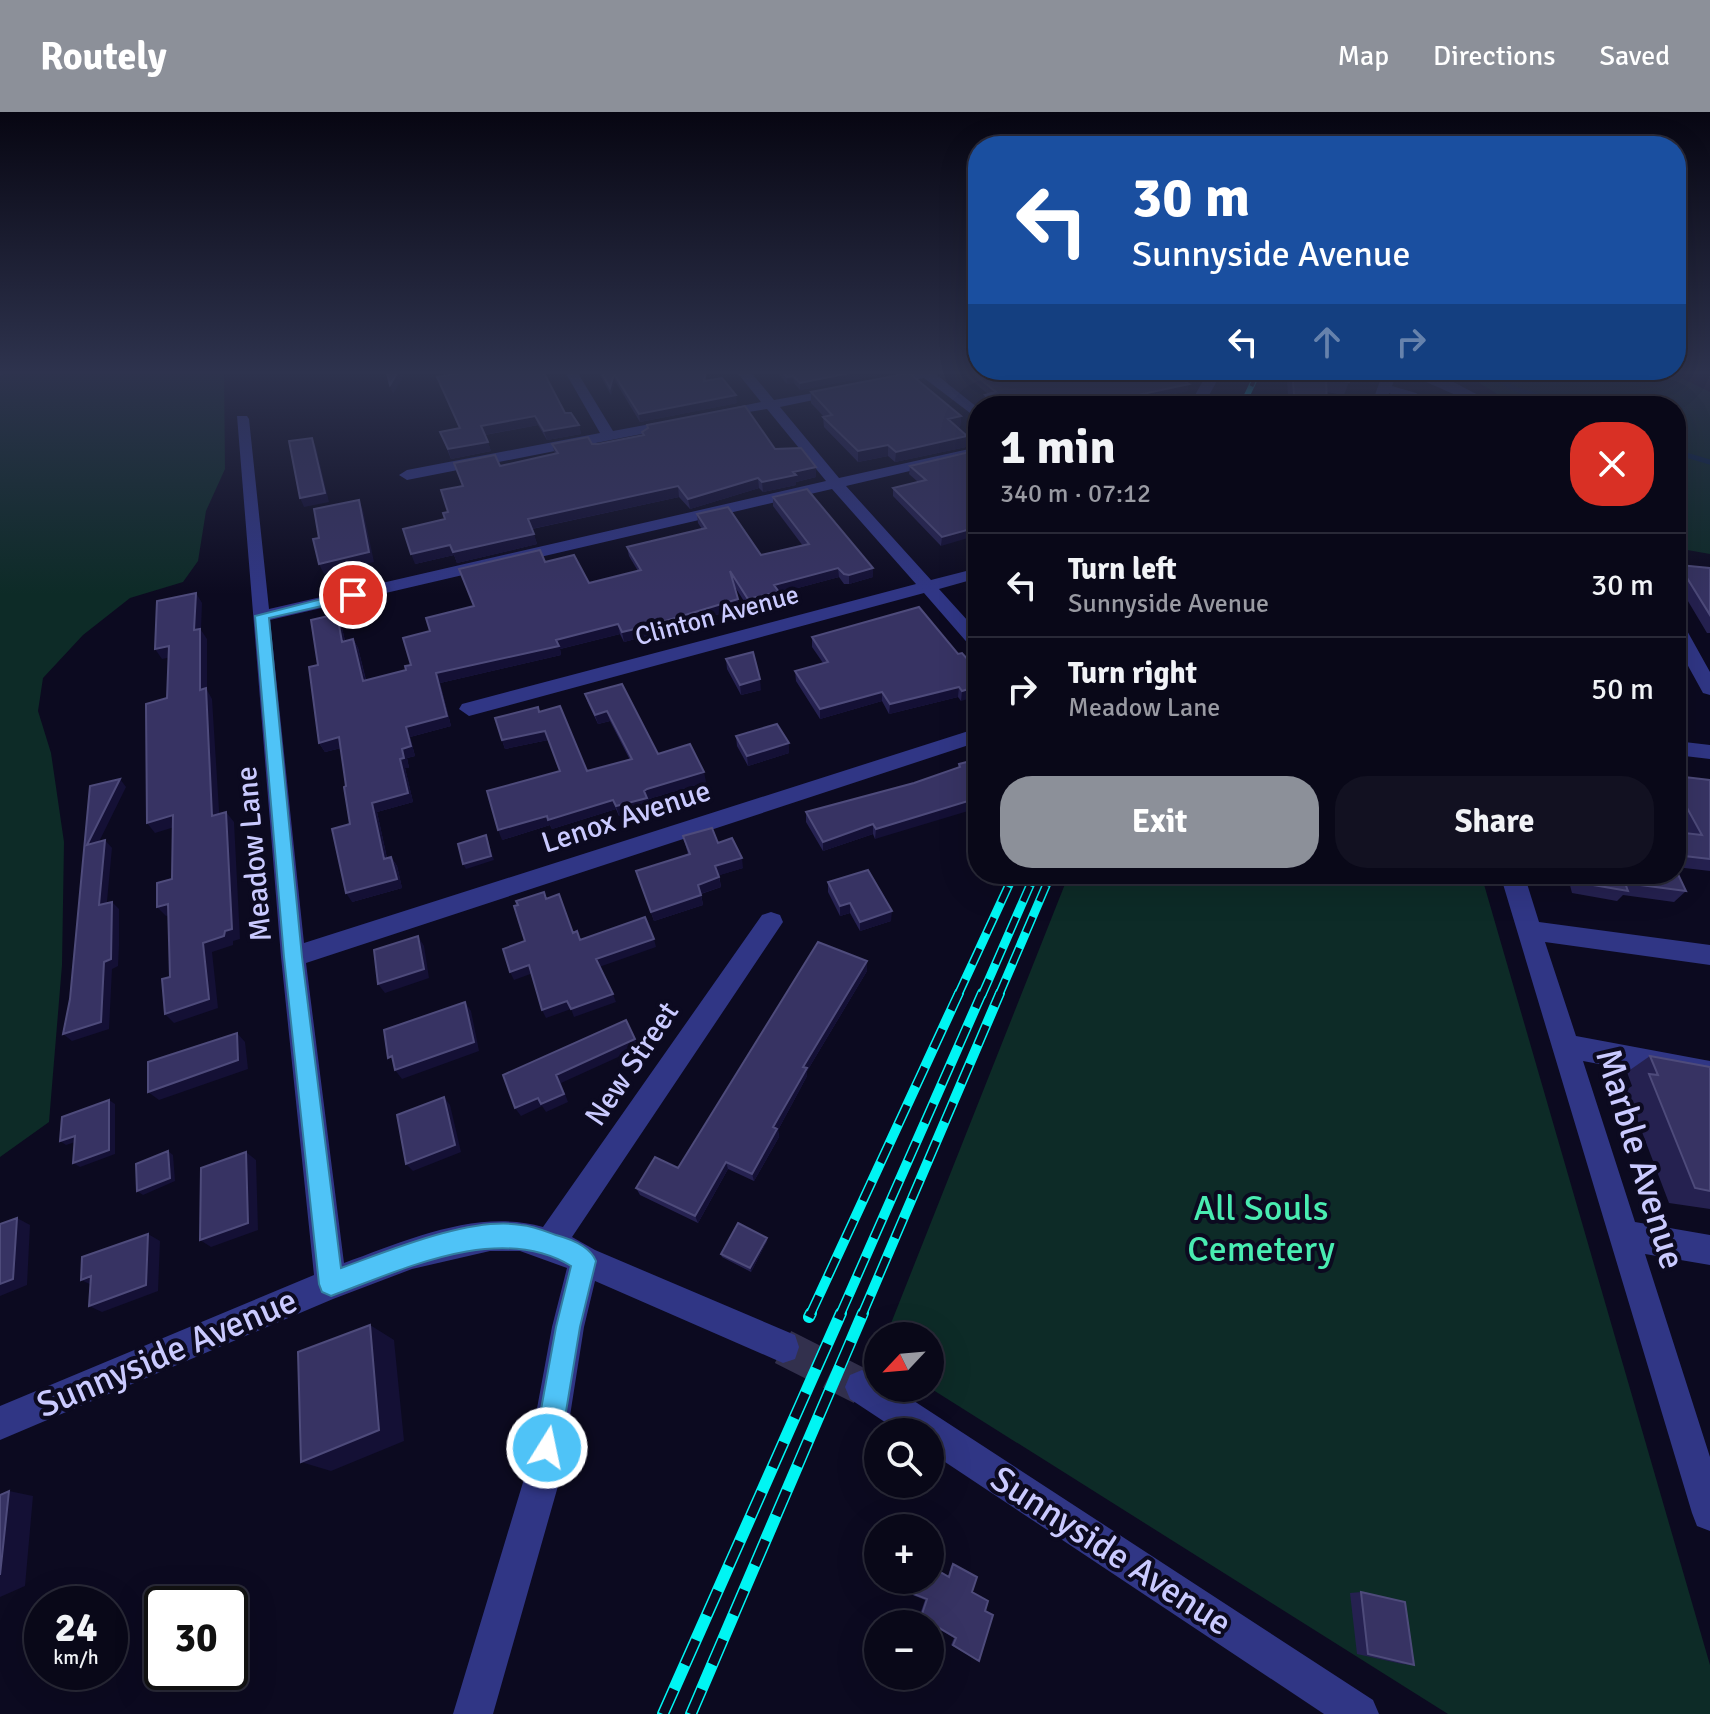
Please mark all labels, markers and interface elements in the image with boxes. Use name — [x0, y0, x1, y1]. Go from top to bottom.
text: Routely — [40, 33, 167, 80]
text: Map — [1337, 39, 1389, 73]
text: Directions — [1433, 39, 1555, 73]
text: Saved — [1599, 39, 1670, 73]
text: 30 m — [1132, 163, 1250, 232]
icon: left — [1000, 168, 1104, 272]
text: Sunnyside Avenue — [1132, 232, 1410, 277]
icon: left — [1221, 320, 1265, 364]
icon: ahead — [1305, 320, 1349, 364]
icon: right — [1389, 320, 1433, 364]
text: 1 min — [1000, 418, 1116, 477]
button: close — [1570, 422, 1654, 506]
text: 340 m · 07:12 — [1000, 478, 1151, 510]
text: Turn left — [1068, 551, 1177, 588]
pin — [319, 561, 387, 629]
icon: left — [1000, 563, 1044, 607]
text: 30 m — [1591, 567, 1654, 604]
icon: arrive — [331, 573, 375, 617]
street label: Clinton Avenue — [632, 579, 802, 653]
text: Sunnyside Avenue — [1068, 588, 1269, 620]
text: Turn right — [1068, 655, 1197, 692]
icon: right — [1000, 667, 1044, 711]
text: 50 m — [1591, 671, 1654, 708]
text: Meadow Lane — [1068, 692, 1220, 724]
street label: Meadow Lane — [228, 765, 280, 943]
street label: Lenox Avenue — [537, 772, 715, 862]
button: Exit — [1000, 776, 1319, 868]
button: Share — [1335, 776, 1654, 868]
street label: New Street — [577, 995, 687, 1133]
street label: Marble Avenue — [1585, 1043, 1695, 1275]
park label: All Souls Cemetery — [1187, 1186, 1335, 1272]
street label: Sunnyside Avenue — [30, 1278, 304, 1428]
north arrow — [864, 1322, 944, 1402]
map controls — [864, 1322, 944, 1690]
position arrow — [505, 1406, 589, 1490]
button: search — [864, 1418, 944, 1498]
street label: Sunnyside Avenue — [982, 1456, 1240, 1646]
button: + — [864, 1514, 944, 1594]
speed limit sign: 30 — [144, 1586, 248, 1690]
text: 24 — [54, 1603, 98, 1653]
button: − — [864, 1610, 944, 1690]
text: km/h — [53, 1645, 99, 1670]

